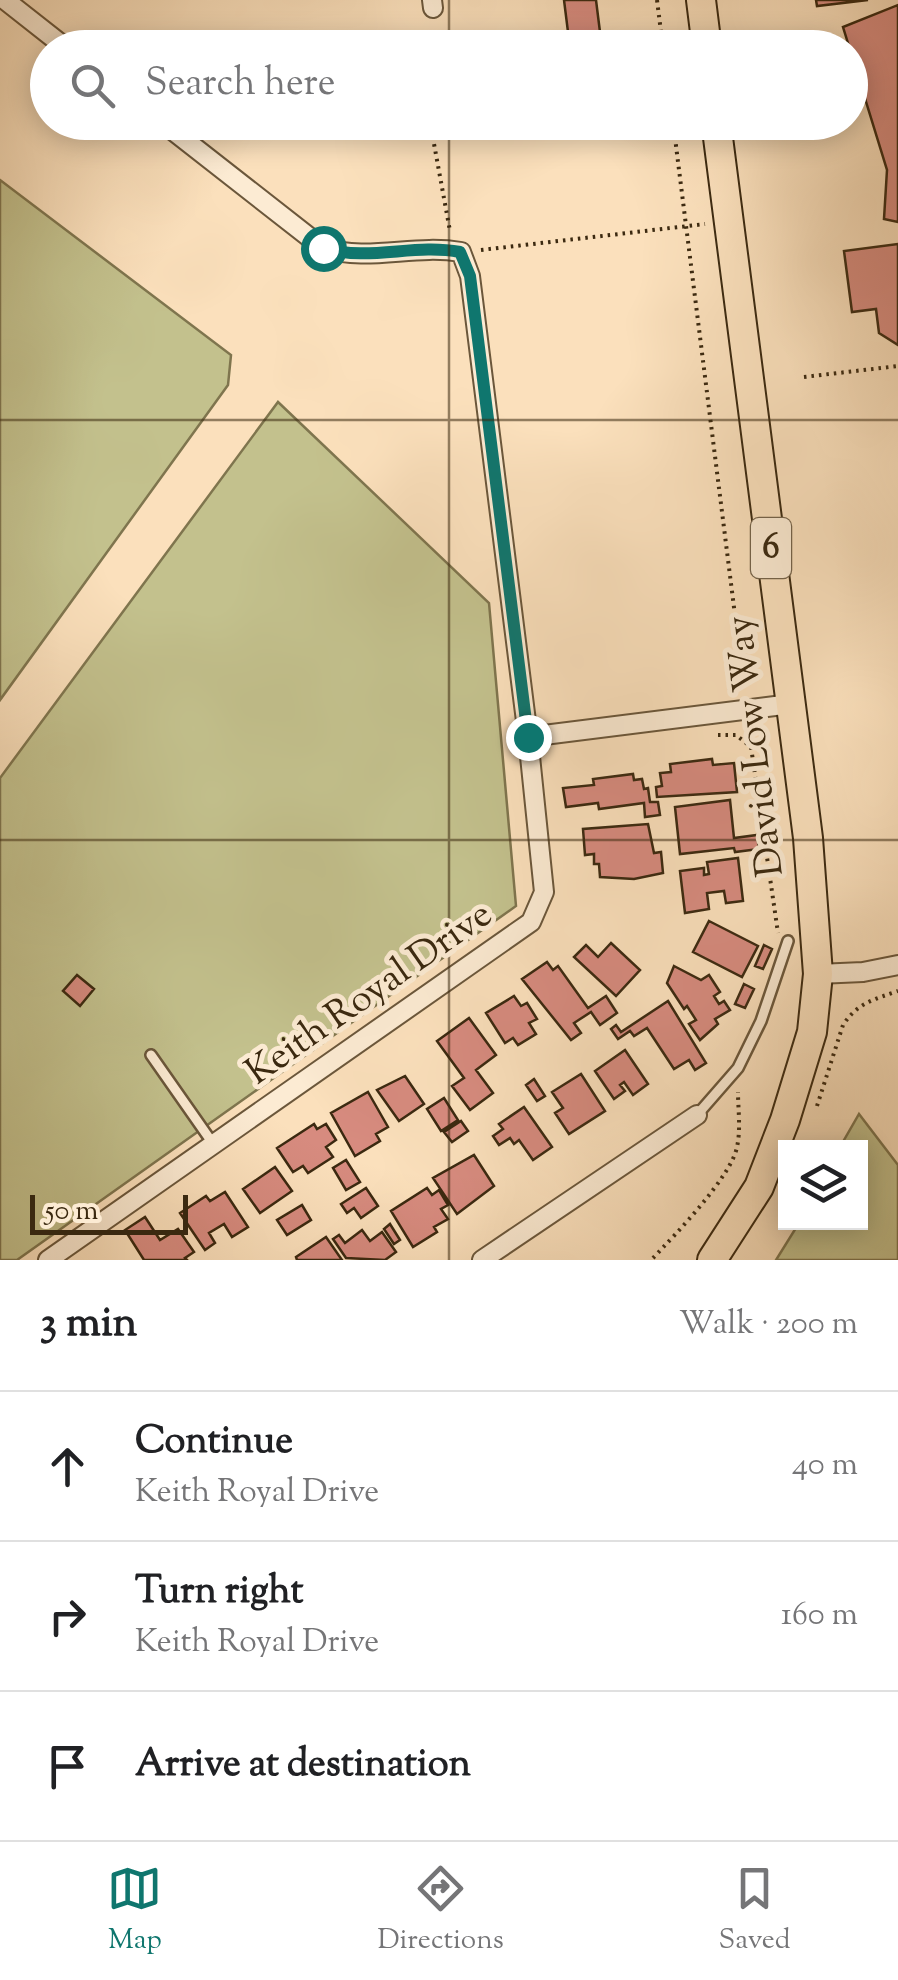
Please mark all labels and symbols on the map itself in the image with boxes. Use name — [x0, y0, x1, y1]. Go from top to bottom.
route start — [301, 226, 347, 272]
road number: 6 — [751, 518, 791, 578]
street label: David Low Way — [714, 613, 800, 879]
route end — [506, 715, 552, 761]
street label: Keith Royal Drive — [236, 890, 504, 1100]
scale bar — [30, 1190, 188, 1234]

